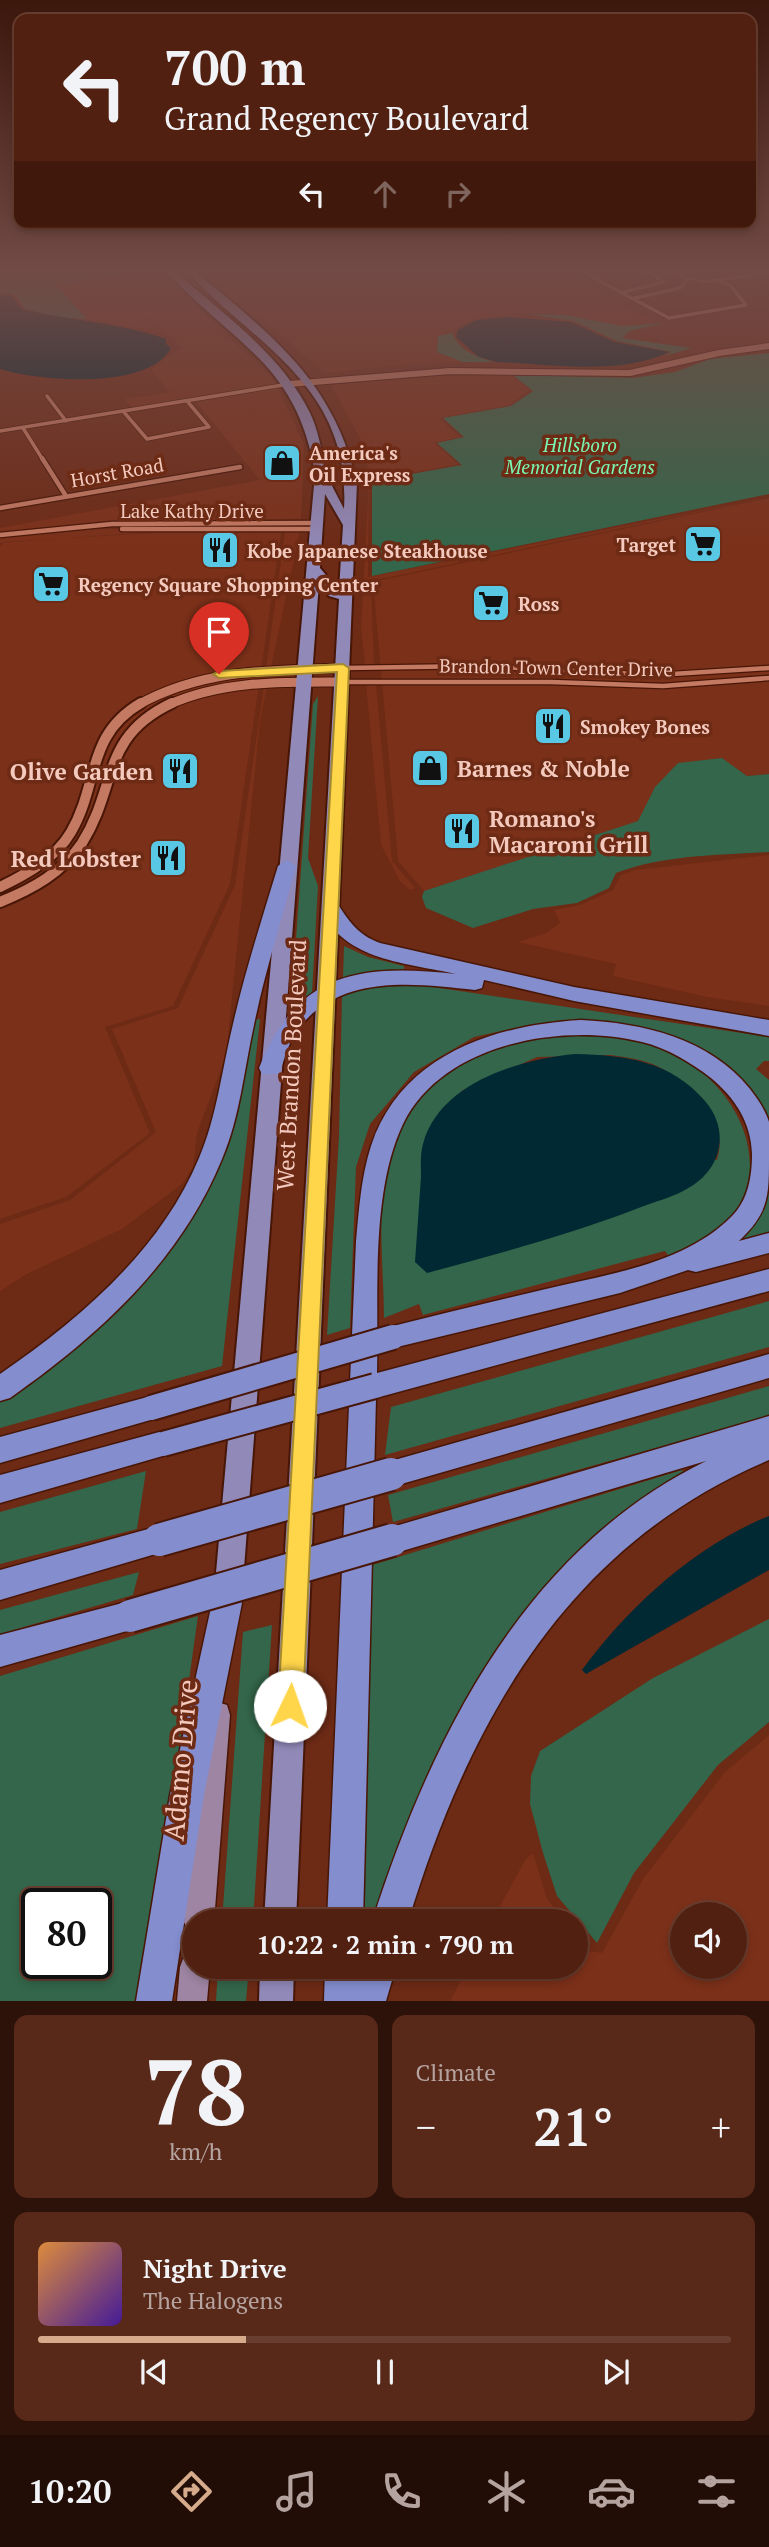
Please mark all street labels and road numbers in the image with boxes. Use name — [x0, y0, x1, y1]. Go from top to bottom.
street label: Horst Road — [69, 451, 166, 492]
street label: Lake Kathy Drive — [120, 498, 264, 523]
street label: Brandon Town Center Drive — [439, 652, 673, 682]
street label: West Brandon Boulevard — [269, 938, 313, 1191]
street label: Adamo Drive — [155, 1678, 205, 1842]

